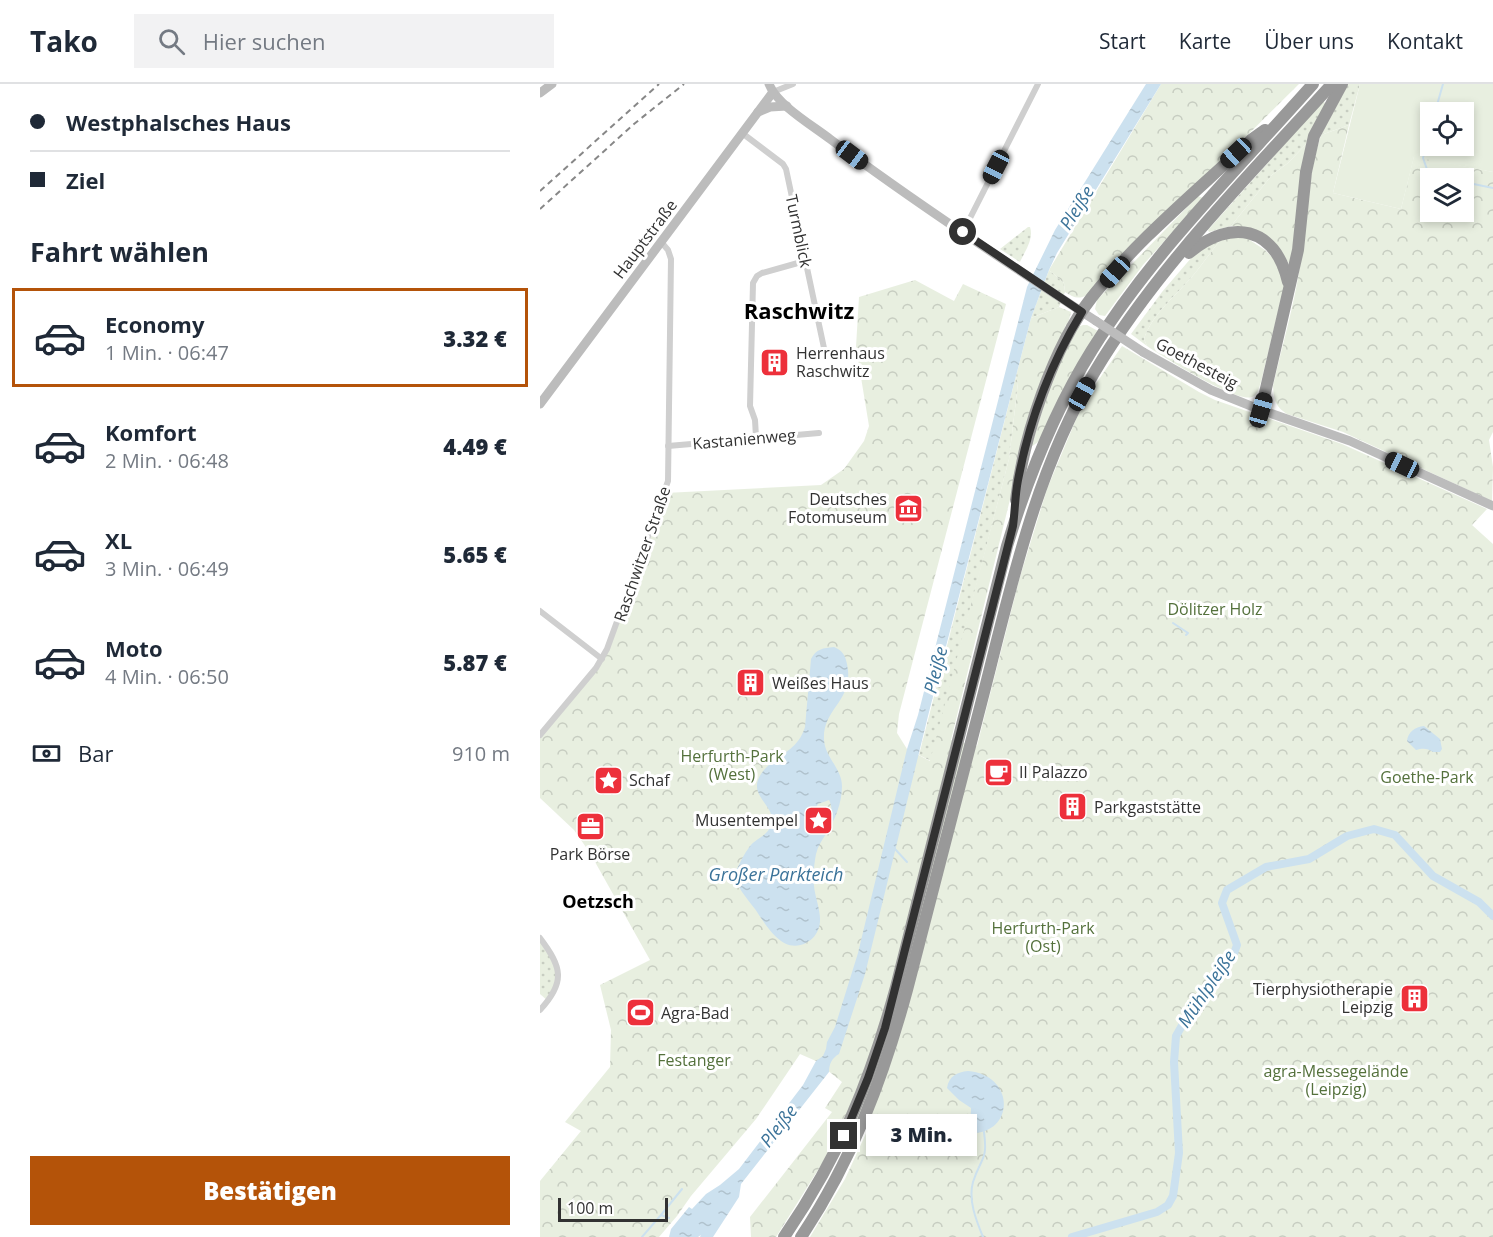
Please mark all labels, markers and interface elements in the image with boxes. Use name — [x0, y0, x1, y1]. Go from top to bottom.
search box — [134, 14, 554, 68]
text: Tako — [30, 22, 98, 60]
icon: search — [155, 25, 188, 58]
text: Hier suchen — [203, 26, 326, 56]
text: Start — [1099, 27, 1146, 55]
text: Karte — [1179, 27, 1231, 55]
text: Über uns — [1264, 27, 1354, 55]
text: Kontakt — [1387, 27, 1463, 55]
map controls — [1420, 102, 1474, 222]
button: locate — [1420, 102, 1474, 156]
text: Westphalsches Haus — [66, 107, 291, 137]
car — [1217, 134, 1255, 172]
car — [832, 137, 872, 173]
car — [980, 147, 1012, 187]
text: Ziel — [66, 165, 105, 195]
button: layers — [1420, 168, 1474, 222]
water label: Pleiße — [1053, 181, 1099, 234]
street label: Turmblick — [781, 193, 818, 270]
street label: Hauptstraße — [608, 195, 682, 283]
route start — [949, 218, 976, 245]
text: Fahrt wählen — [30, 233, 209, 270]
car — [1096, 253, 1134, 291]
district label: Raschwitz — [744, 295, 854, 325]
text: Economy — [105, 309, 204, 339]
icon: car — [33, 311, 87, 365]
text: 3.32 € — [443, 323, 507, 353]
street label: Goethesteig — [1152, 332, 1242, 394]
text: 1 Min. · 06:47 — [105, 339, 229, 366]
place label: Herrenhaus Raschwitz — [796, 342, 885, 382]
building icon: Herrenhaus Raschwitz — [759, 346, 791, 378]
car — [1065, 374, 1099, 414]
car — [1247, 390, 1275, 430]
text: Komfort — [105, 417, 197, 447]
icon: car — [33, 419, 87, 473]
street label: Kastanienweg — [691, 423, 797, 454]
text: 4.49 € — [443, 431, 507, 461]
text: 2 Min. · 06:48 — [105, 447, 229, 474]
car — [1382, 449, 1422, 481]
street label: Raschwitzer Straße — [608, 483, 676, 625]
place label: Deutsches Fotomuseum — [788, 488, 887, 528]
museum icon: Deutsches Fotomuseum — [892, 492, 924, 524]
text: XL — [105, 525, 132, 555]
icon: car — [33, 527, 87, 581]
text: 5.65 € — [443, 539, 507, 569]
text: 3 Min. · 06:49 — [105, 555, 229, 582]
park label: Dölitzer Holz — [1167, 598, 1263, 620]
text: Moto — [105, 633, 163, 663]
icon: car — [33, 635, 87, 689]
water label: Pleiße — [918, 644, 952, 696]
text: 5.87 € — [443, 647, 507, 677]
text: 4 Min. · 06:50 — [105, 663, 229, 690]
building icon: Weißes Haus — [735, 667, 767, 699]
place label: Weißes Haus — [772, 672, 869, 694]
icon: cash — [30, 737, 63, 770]
text: Bar — [78, 738, 113, 768]
text: 910 m — [452, 740, 510, 767]
park label: Herfurth-Park (West) — [680, 745, 784, 785]
cafe icon: Il Palazzo — [982, 756, 1014, 788]
place label: Il Palazzo — [1019, 761, 1088, 783]
place icon: Schaf — [592, 764, 624, 796]
park label: Goethe-Park — [1380, 766, 1474, 788]
place label: Schaf — [629, 769, 671, 791]
building icon: Parkgaststätte — [1057, 791, 1089, 823]
place label: Parkgaststätte — [1094, 796, 1201, 818]
place icon: Musentempel — [803, 804, 835, 836]
place label: Musentempel — [695, 809, 798, 831]
office icon: Park Börse — [574, 810, 606, 842]
place label: Park Börse — [550, 843, 630, 865]
water label: Großer Parkteich — [709, 862, 843, 886]
district label: Oetzsch — [562, 889, 634, 913]
park label: Herfurth-Park (Ost) — [991, 917, 1095, 957]
water label: Mühlpleiße — [1172, 945, 1241, 1032]
place label: Tierphysiotherapie Leipzig — [1253, 978, 1393, 1018]
building icon: Tierphysiotherapie Leipzig — [1398, 982, 1430, 1014]
sports icon: Agra-Bad — [624, 997, 656, 1029]
place label: Agra-Bad — [661, 1002, 729, 1024]
park label: Festanger — [657, 1049, 731, 1071]
park label: agra-Messegelände (Leipzig) — [1264, 1060, 1408, 1100]
water label: Pleiße — [754, 1099, 802, 1152]
callout: 3 Min. — [865, 1115, 976, 1157]
text: 3 Min. — [891, 1121, 952, 1148]
route end — [830, 1122, 857, 1149]
button: Bestätigen — [30, 1156, 510, 1225]
scale bar — [558, 1195, 668, 1222]
text: 100 m — [567, 1197, 613, 1219]

